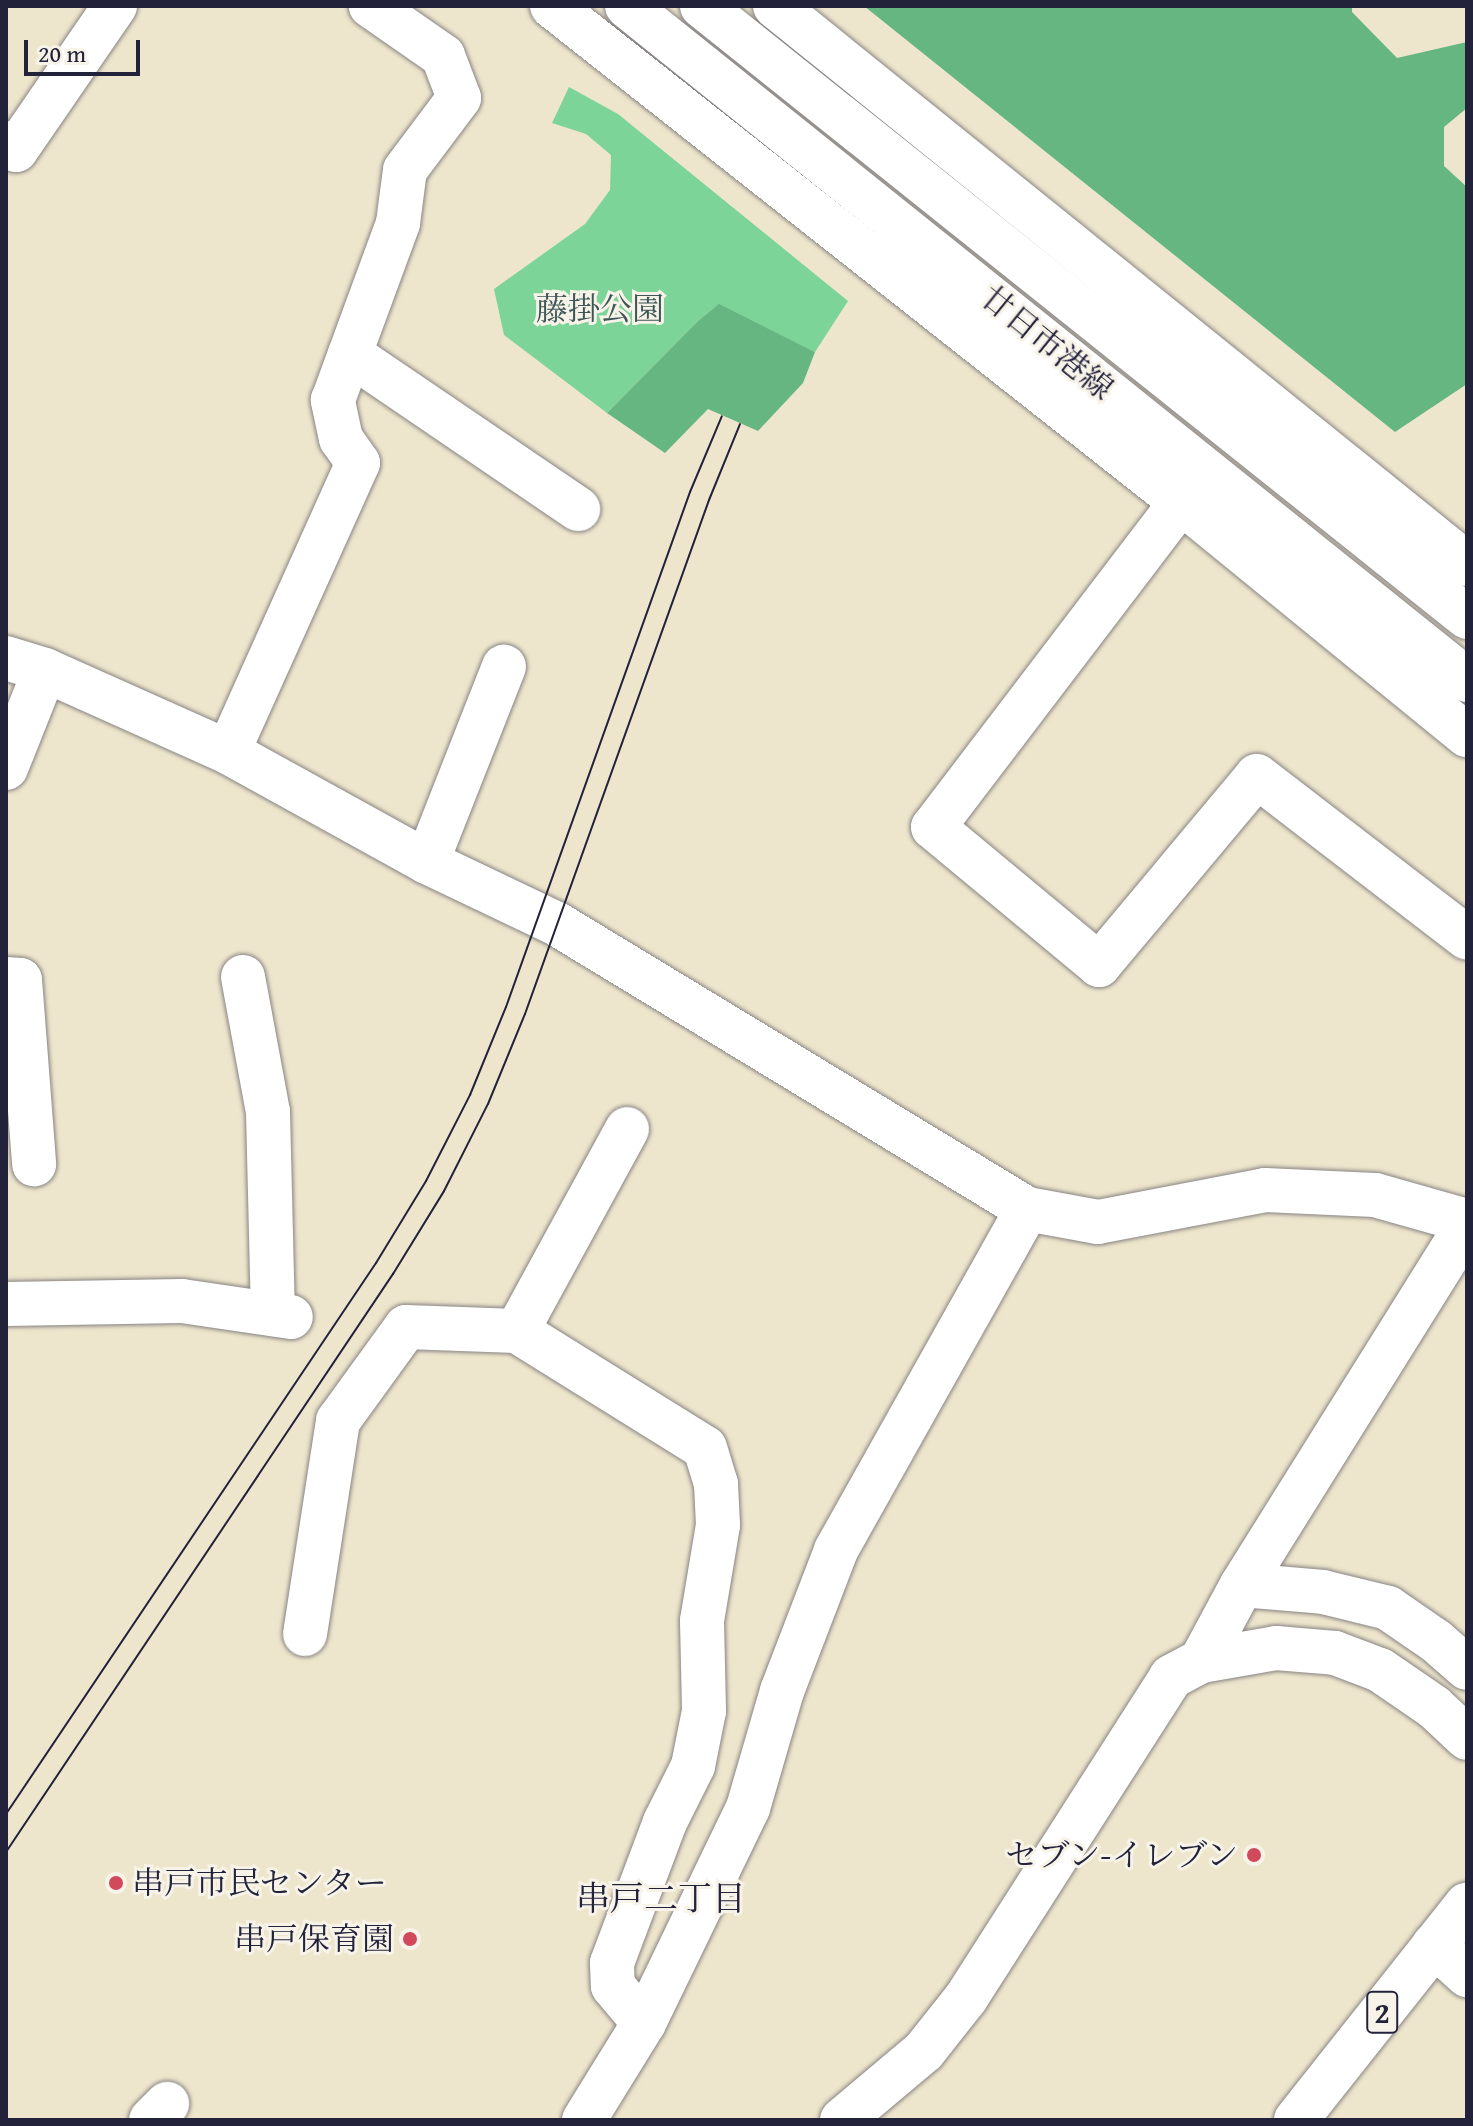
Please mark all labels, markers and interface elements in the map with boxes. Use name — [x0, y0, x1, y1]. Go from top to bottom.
scale bar — [28, 24, 144, 74]
text: 20 m — [38, 36, 86, 71]
street label: 廿日市港線 — [973, 278, 1121, 408]
park label: 藤掛公園 — [536, 290, 664, 328]
place label: セブン-イレブン — [1003, 1836, 1238, 1874]
marker: セブン-イレブン — [1245, 1846, 1263, 1864]
place label: 串戸市民センター — [132, 1864, 388, 1902]
marker: 串戸市民センター — [107, 1874, 125, 1892]
district label: 串戸二丁目 — [576, 1878, 746, 1918]
place label: 串戸保育園 — [234, 1920, 394, 1958]
marker: 串戸保育園 — [401, 1930, 419, 1948]
road number: 2 — [1366, 1986, 1398, 2038]

